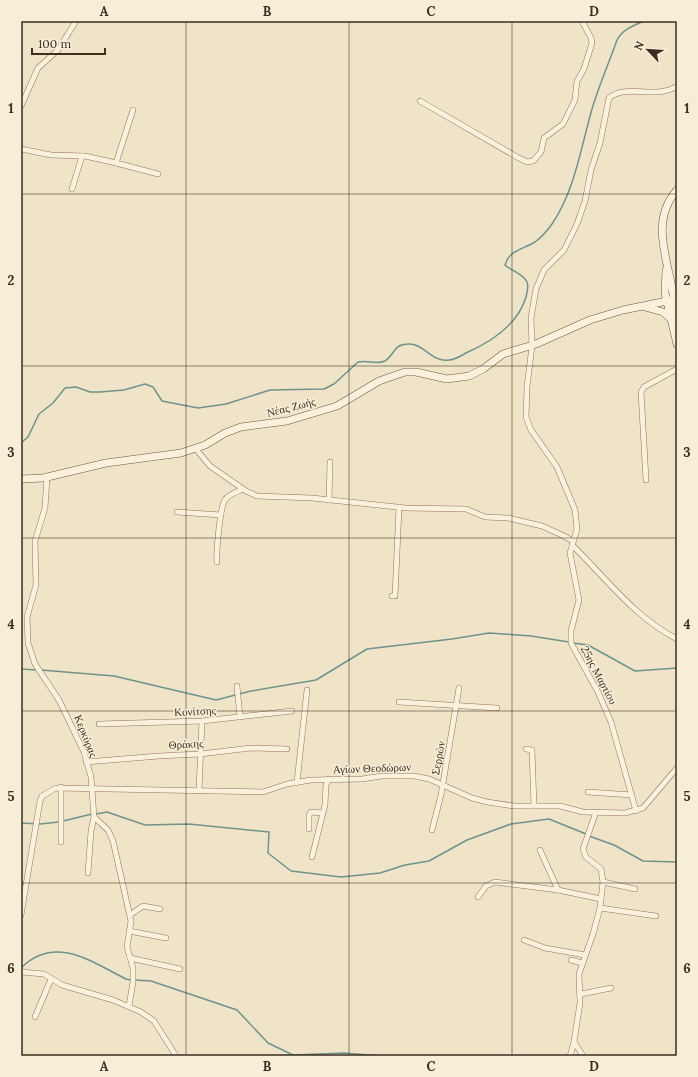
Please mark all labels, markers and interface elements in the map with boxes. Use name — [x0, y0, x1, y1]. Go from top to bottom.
text: A — [100, 3, 109, 20]
text: B — [263, 3, 272, 20]
text: C — [427, 3, 436, 20]
text: D — [589, 3, 599, 20]
scale bar — [32, 30, 105, 56]
north arrow — [628, 30, 668, 70]
text: 100 m — [38, 36, 71, 51]
text: N — [631, 39, 647, 53]
text: 1 — [8, 100, 14, 117]
text: 1 — [684, 100, 690, 117]
text: 2 — [8, 272, 15, 289]
text: 2 — [684, 272, 691, 289]
street label: Νέας Ζωής — [265, 394, 317, 420]
text: 3 — [7, 444, 15, 461]
text: 3 — [683, 444, 691, 461]
text: 4 — [7, 616, 15, 633]
text: 4 — [683, 616, 691, 633]
street label: 25ης Μαρτίου — [578, 643, 621, 707]
street label: Κονίτσης — [174, 703, 217, 719]
street label: Κερκύρας — [71, 713, 101, 760]
street label: Θράκης — [168, 736, 204, 752]
street label: Σερρών — [428, 740, 448, 776]
street label: Αγίων Θεοδώρων — [333, 760, 411, 776]
text: 5 — [7, 788, 15, 805]
text: 5 — [683, 788, 691, 805]
text: 6 — [7, 960, 15, 977]
text: 6 — [683, 960, 691, 977]
text: A — [100, 1058, 109, 1075]
text: B — [263, 1058, 272, 1075]
text: C — [427, 1058, 436, 1075]
text: D — [589, 1058, 599, 1075]

